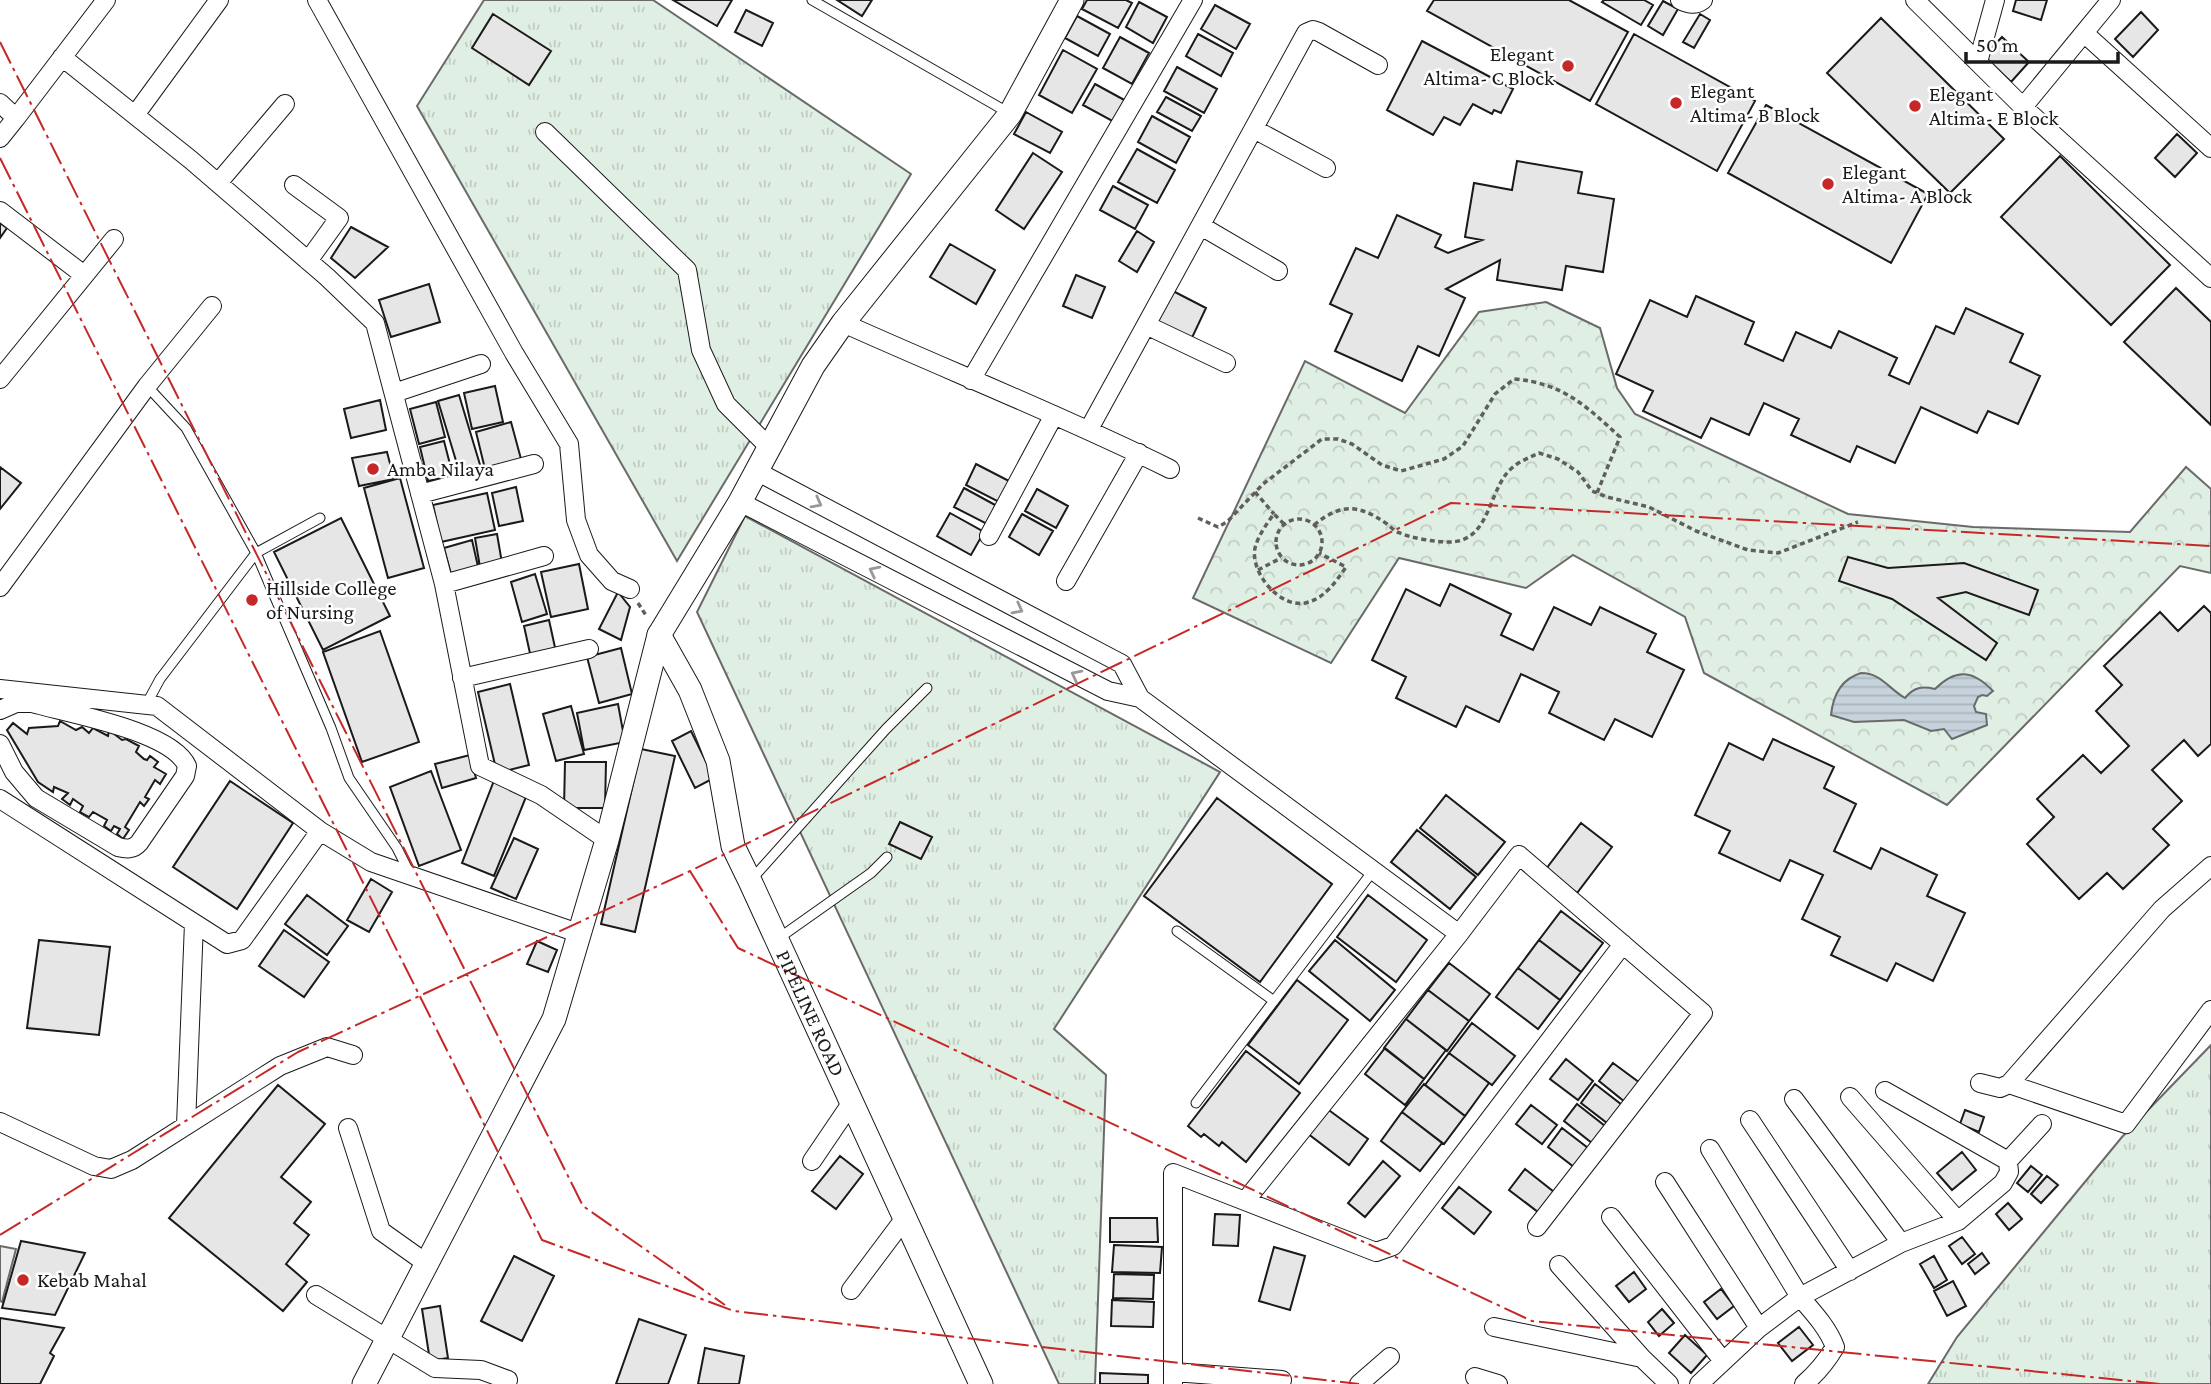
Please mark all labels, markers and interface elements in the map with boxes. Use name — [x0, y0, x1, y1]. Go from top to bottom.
scale bar — [1966, 21, 2118, 65]
text: 50 m — [1976, 33, 2019, 57]
place label: Elegant Altima- C Block — [1424, 42, 1555, 90]
marker: Elegant Altima- C Block — [1560, 58, 1576, 74]
place label: Elegant Altima- B Block — [1690, 79, 1820, 127]
place label: Elegant Altima- E Block — [1929, 82, 2059, 130]
marker: Elegant Altima- B Block — [1668, 95, 1684, 111]
marker: Elegant Altima- E Block — [1907, 98, 1923, 114]
place label: Elegant Altima- A Block — [1842, 160, 1972, 208]
marker: Elegant Altima- A Block — [1820, 176, 1836, 192]
place label: Amba Nilaya — [387, 457, 494, 481]
marker: Amba Nilaya — [365, 461, 381, 477]
one-way arrow — [810, 494, 822, 508]
one-way arrow — [869, 565, 881, 579]
place label: Hillside College of Nursing — [266, 576, 397, 624]
marker: Hillside College of Nursing — [244, 592, 260, 608]
one-way arrow — [1011, 601, 1023, 614]
one-way arrow — [1071, 670, 1083, 683]
street label: PIPELINE ROAD — [771, 946, 850, 1080]
place label: Kebab Mahal — [37, 1268, 147, 1292]
marker: Kebab Mahal — [15, 1272, 31, 1288]

